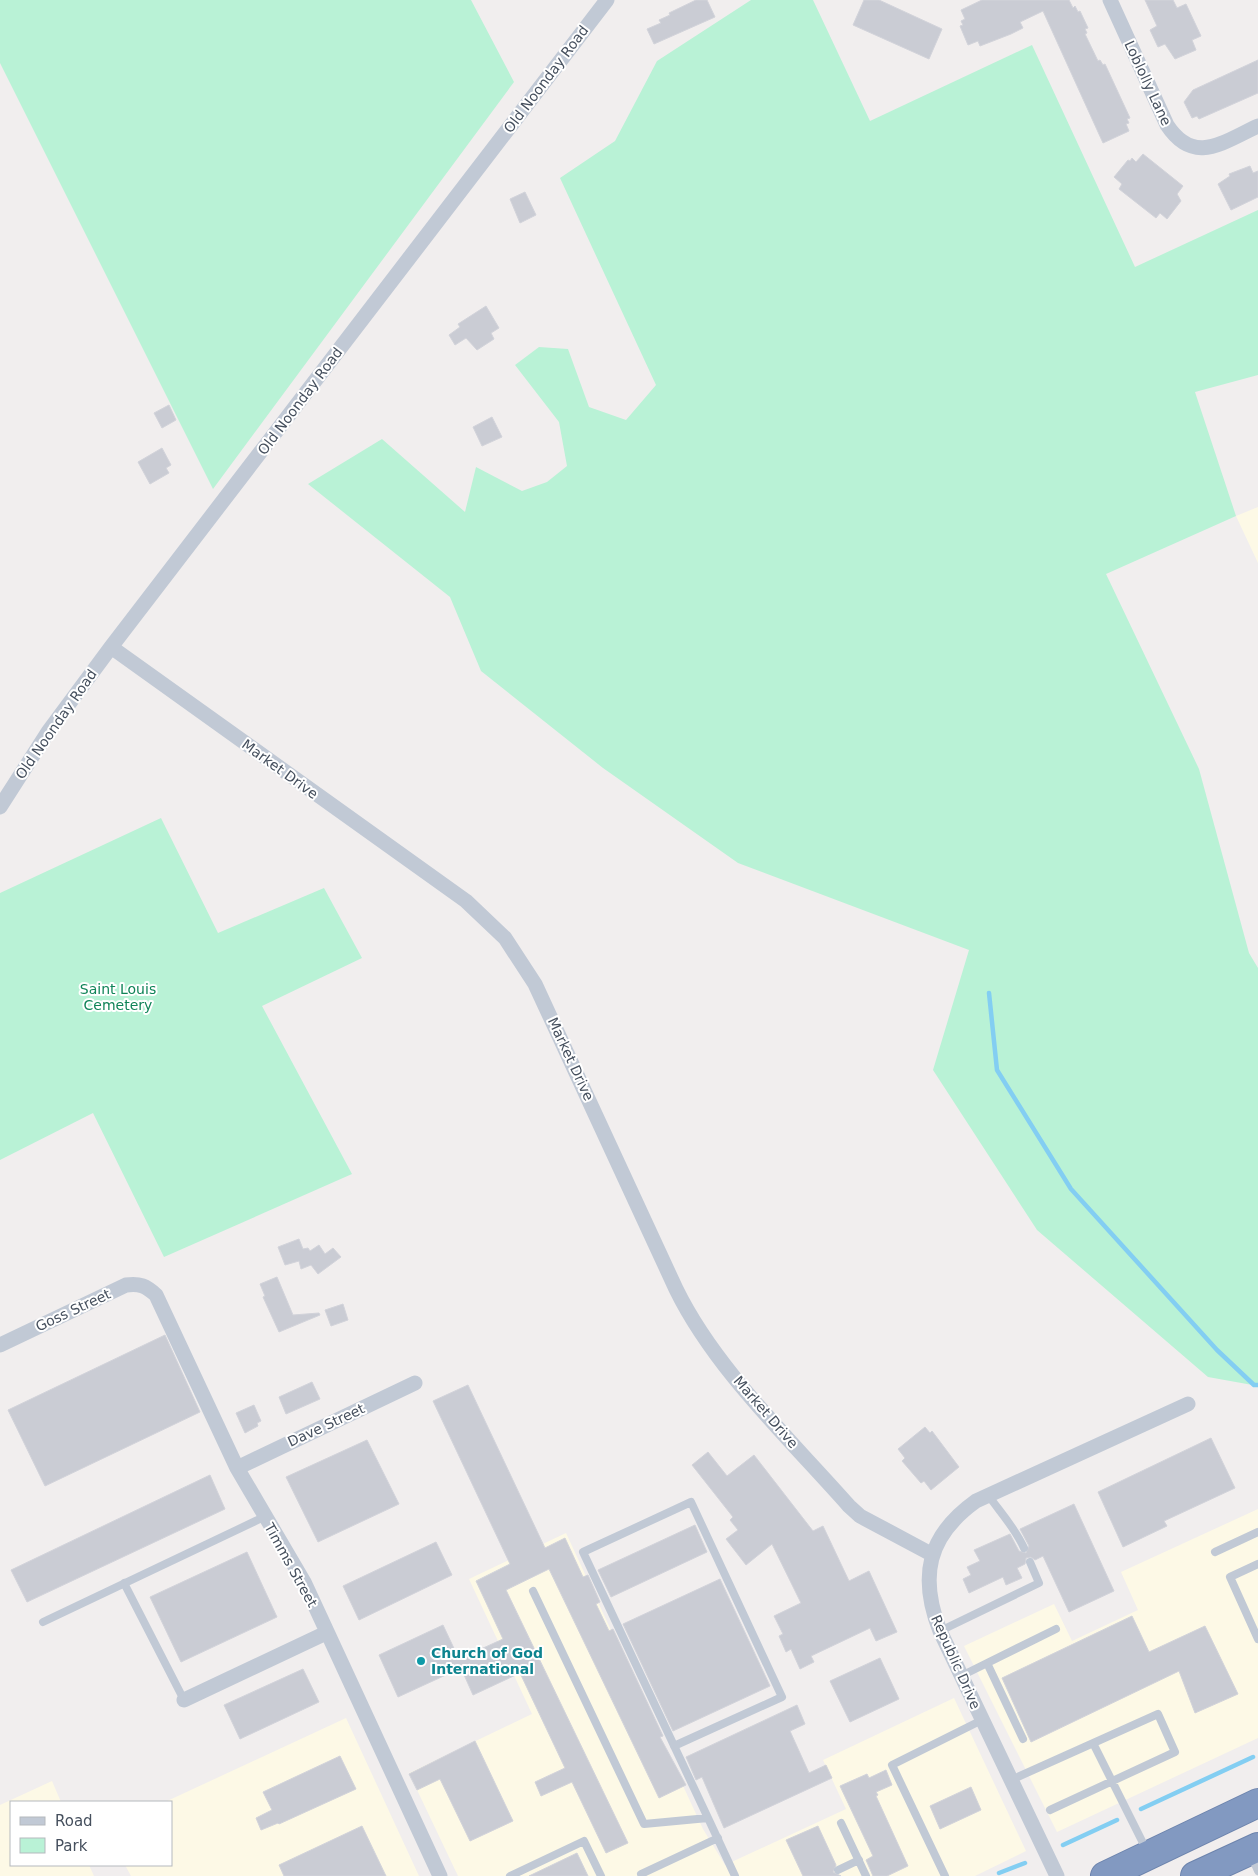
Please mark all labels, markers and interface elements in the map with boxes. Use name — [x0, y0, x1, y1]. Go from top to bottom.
street label: Old Noonday Road — [500, 22, 592, 136]
street label: Loblolly Lane — [1121, 38, 1175, 128]
street label: Old Noonday Road — [254, 344, 346, 458]
street label: Old Noonday Road — [12, 666, 100, 782]
street label: Market Drive — [239, 736, 321, 802]
park label: Saint Louis Cemetery — [80, 981, 156, 1013]
street label: Market Drive — [545, 1015, 597, 1103]
street label: Goss Street — [33, 1285, 114, 1334]
street label: Market Drive — [730, 1373, 802, 1451]
street label: Dave Street — [285, 1400, 368, 1450]
street label: Timms Street — [261, 1519, 321, 1610]
street label: Republic Drive — [928, 1612, 984, 1712]
place label: Church of God International — [431, 1645, 543, 1677]
marker: Church of God International — [415, 1655, 427, 1667]
legend — [10, 1801, 172, 1866]
text: Road — [55, 1812, 93, 1830]
text: Park — [55, 1837, 88, 1855]

